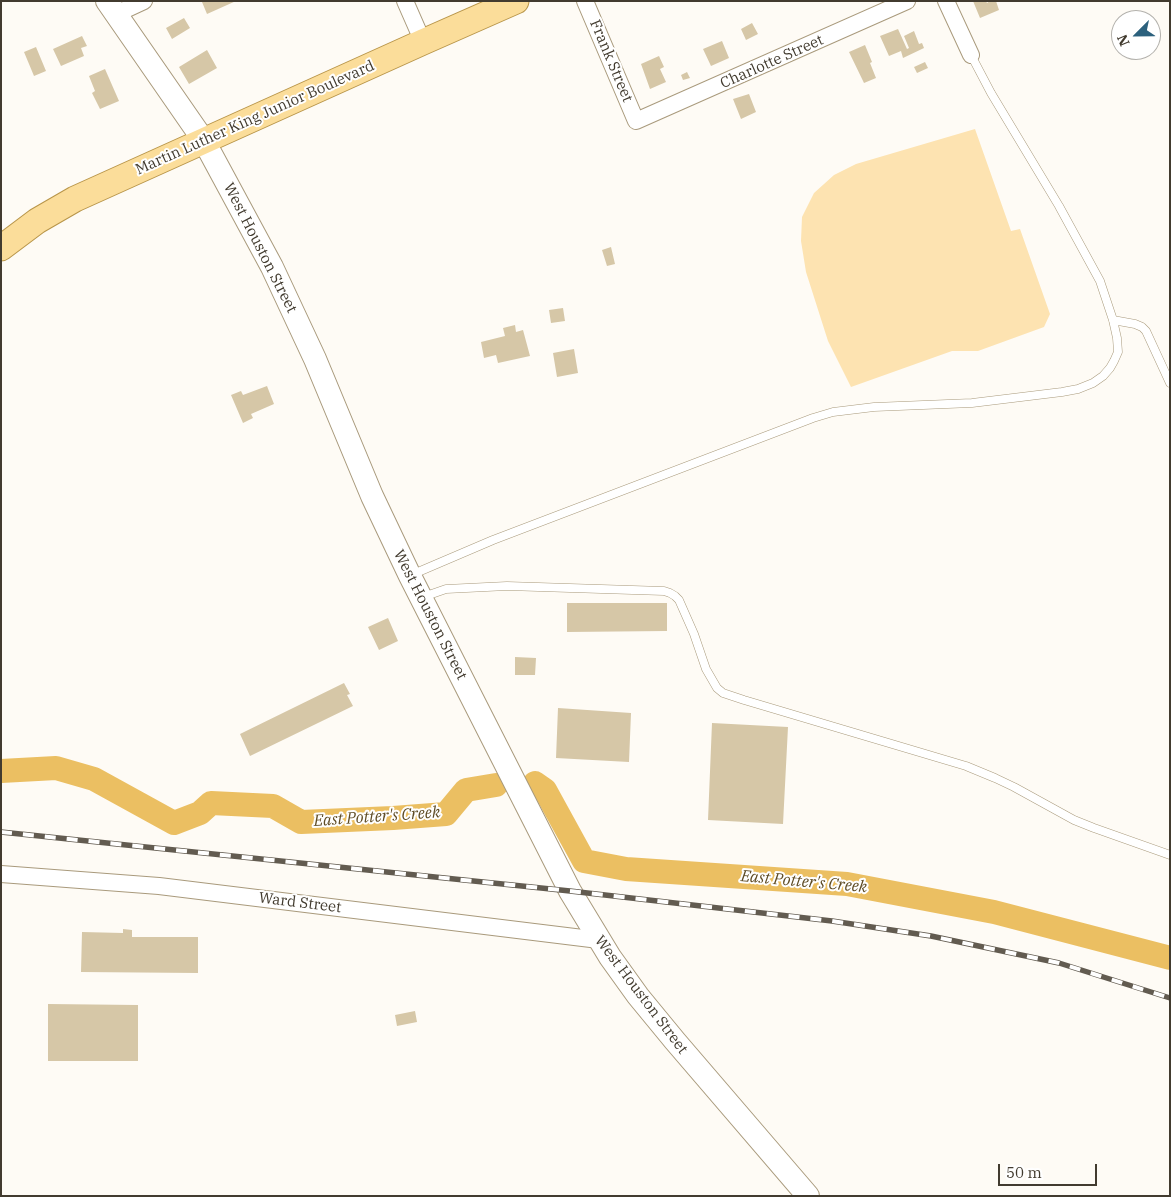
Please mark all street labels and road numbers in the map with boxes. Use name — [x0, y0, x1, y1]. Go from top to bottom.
street label: Frank Street — [586, 17, 636, 105]
street label: Charlotte Street — [718, 31, 826, 93]
street label: Martin Luther King Junior Boulevard — [133, 57, 377, 179]
street label: West Houston Street — [219, 180, 301, 316]
street label: West Houston Street — [389, 547, 471, 683]
street label: Ward Street — [258, 889, 342, 917]
street label: West Houston Street — [591, 932, 691, 1058]

